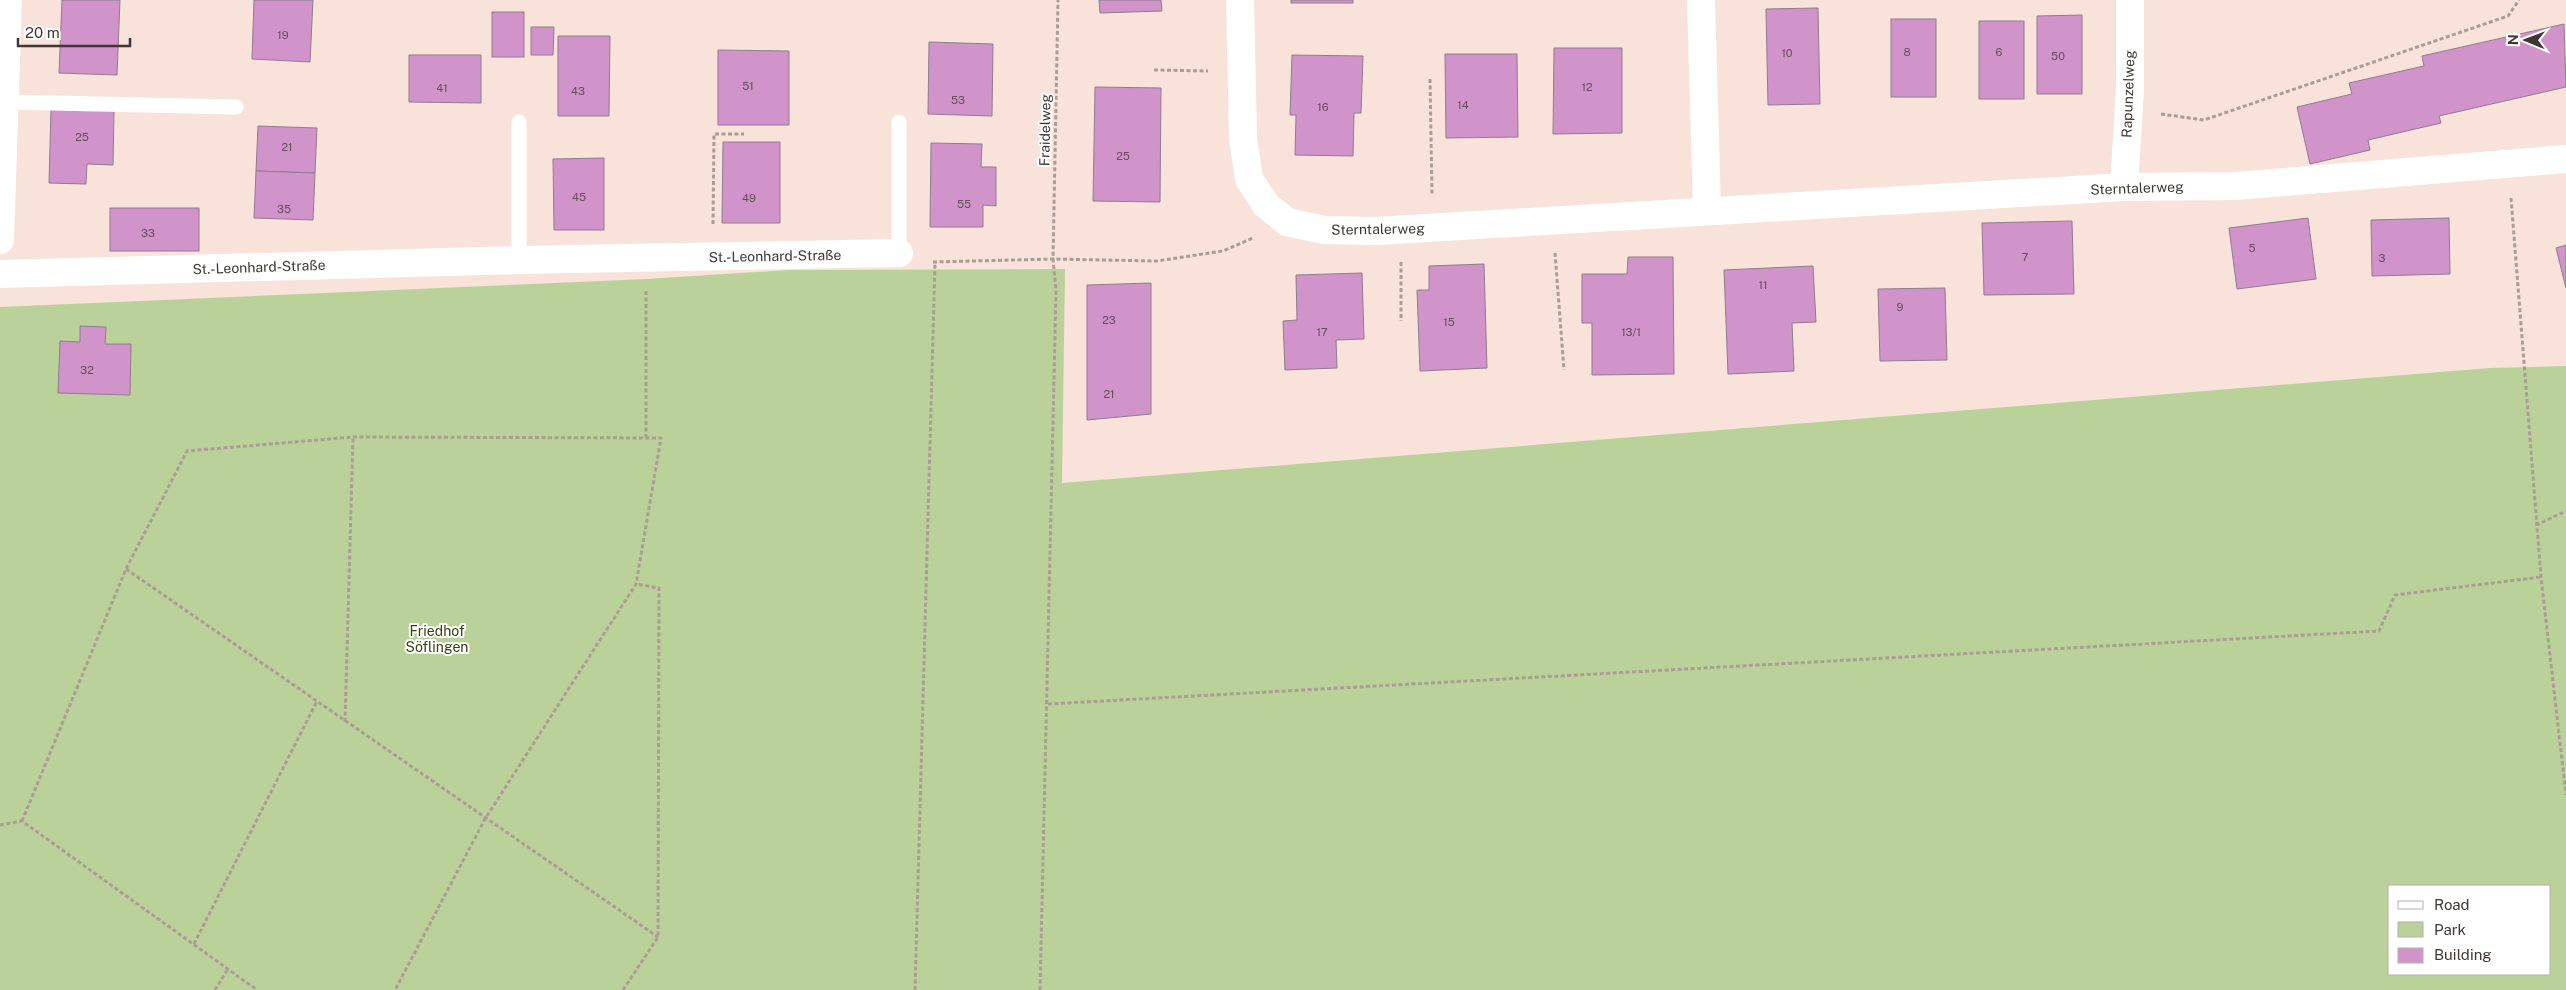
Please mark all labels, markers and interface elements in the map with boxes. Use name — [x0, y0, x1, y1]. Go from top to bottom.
scale bar — [18, 15, 130, 47]
north arrow — [2501, 15, 2551, 65]
text: 20 m — [25, 24, 60, 41]
house number: 19 — [277, 29, 289, 41]
text: N — [2505, 34, 2521, 45]
house number: 8 — [1903, 46, 1911, 58]
house number: 6 — [1996, 46, 2003, 58]
house number: 10 — [1781, 47, 1793, 59]
house number: 50 — [2051, 50, 2065, 62]
street label: Rapunzelweg — [2118, 50, 2138, 138]
house number: 51 — [742, 80, 754, 92]
house number: 12 — [1581, 81, 1593, 93]
house number: 41 — [436, 82, 448, 94]
house number: 43 — [571, 85, 585, 97]
street label: Fraidelweg — [1036, 93, 1054, 166]
house number: 53 — [951, 94, 965, 106]
house number: 14 — [1457, 99, 1469, 111]
house number: 16 — [1317, 101, 1329, 113]
house number: 25 — [75, 131, 89, 143]
house number: 21 — [281, 141, 293, 153]
house number: 25 — [1116, 150, 1130, 162]
street label: Sterntalerweg — [2090, 178, 2184, 198]
house number: 45 — [572, 191, 586, 203]
house number: 49 — [742, 192, 756, 204]
house number: 55 — [957, 198, 971, 210]
house number: 35 — [277, 203, 291, 215]
street label: Sterntalerweg — [1331, 220, 1425, 238]
house number: 33 — [141, 227, 155, 239]
house number: 5 — [2248, 242, 2256, 254]
street label: St.-Leonhard-Straße — [708, 247, 842, 265]
house number: 7 — [2022, 251, 2029, 263]
house number: 3 — [2379, 252, 2386, 264]
street label: St.-Leonhard-Straße — [192, 257, 326, 277]
house number: 11 — [1759, 279, 1767, 291]
house number: 9 — [1897, 301, 1904, 313]
house number: 23 — [1102, 314, 1116, 326]
house number: 15 — [1443, 316, 1455, 328]
house number: 17 — [1316, 326, 1328, 338]
house number: 13/1 — [1621, 326, 1641, 338]
house number: 32 — [80, 364, 94, 376]
house number: 21 — [1103, 388, 1115, 400]
park label: Friedhof Söflingen — [406, 623, 468, 655]
legend — [2388, 885, 2551, 975]
text: Road — [2434, 896, 2470, 913]
text: Park — [2434, 921, 2466, 938]
text: Building — [2434, 946, 2492, 963]

